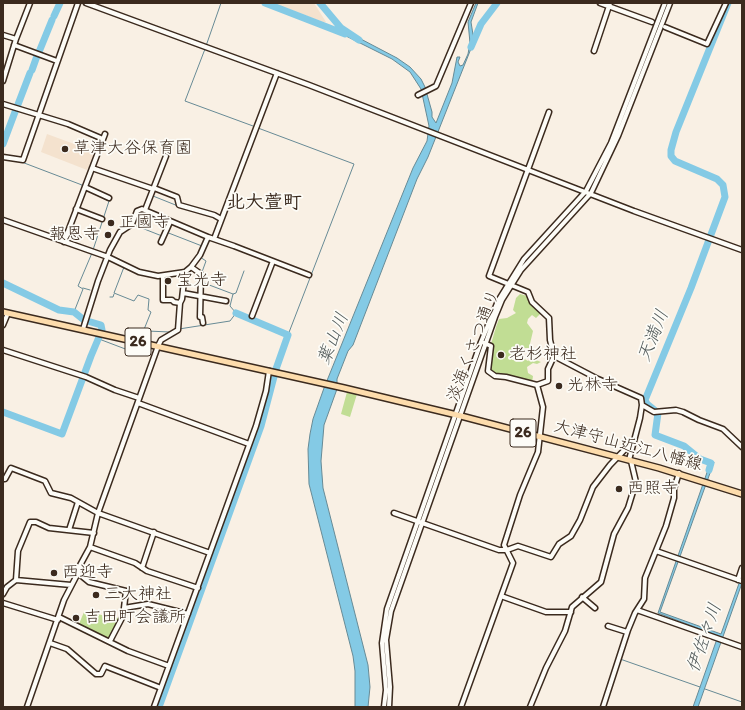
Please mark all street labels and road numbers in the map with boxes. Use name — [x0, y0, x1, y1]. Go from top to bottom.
street label: 淡海くさつ通り — [443, 287, 505, 405]
road number: 26 — [125, 328, 151, 356]
street label: 大津守山近江八幡線 — [551, 416, 705, 476]
road number: 26 — [510, 419, 536, 447]

